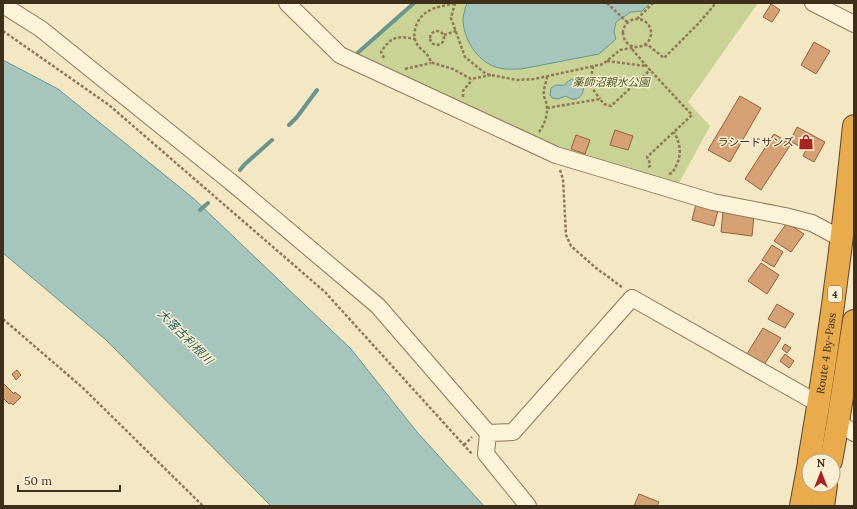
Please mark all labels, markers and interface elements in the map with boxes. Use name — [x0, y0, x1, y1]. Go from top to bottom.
park label: 薬師沼親水公園 — [573, 75, 651, 89]
shop icon: ラシードサンズ — [797, 133, 815, 151]
place label: ラシードサンズ — [717, 135, 794, 149]
road number: 4 — [828, 286, 842, 302]
water label: 大落古利根川 — [155, 306, 218, 369]
street label: Route 4 By-Pass — [813, 312, 839, 395]
north arrow — [801, 453, 841, 493]
text: N — [817, 456, 826, 470]
scale bar — [18, 467, 120, 493]
text: 50 m — [24, 473, 52, 488]

